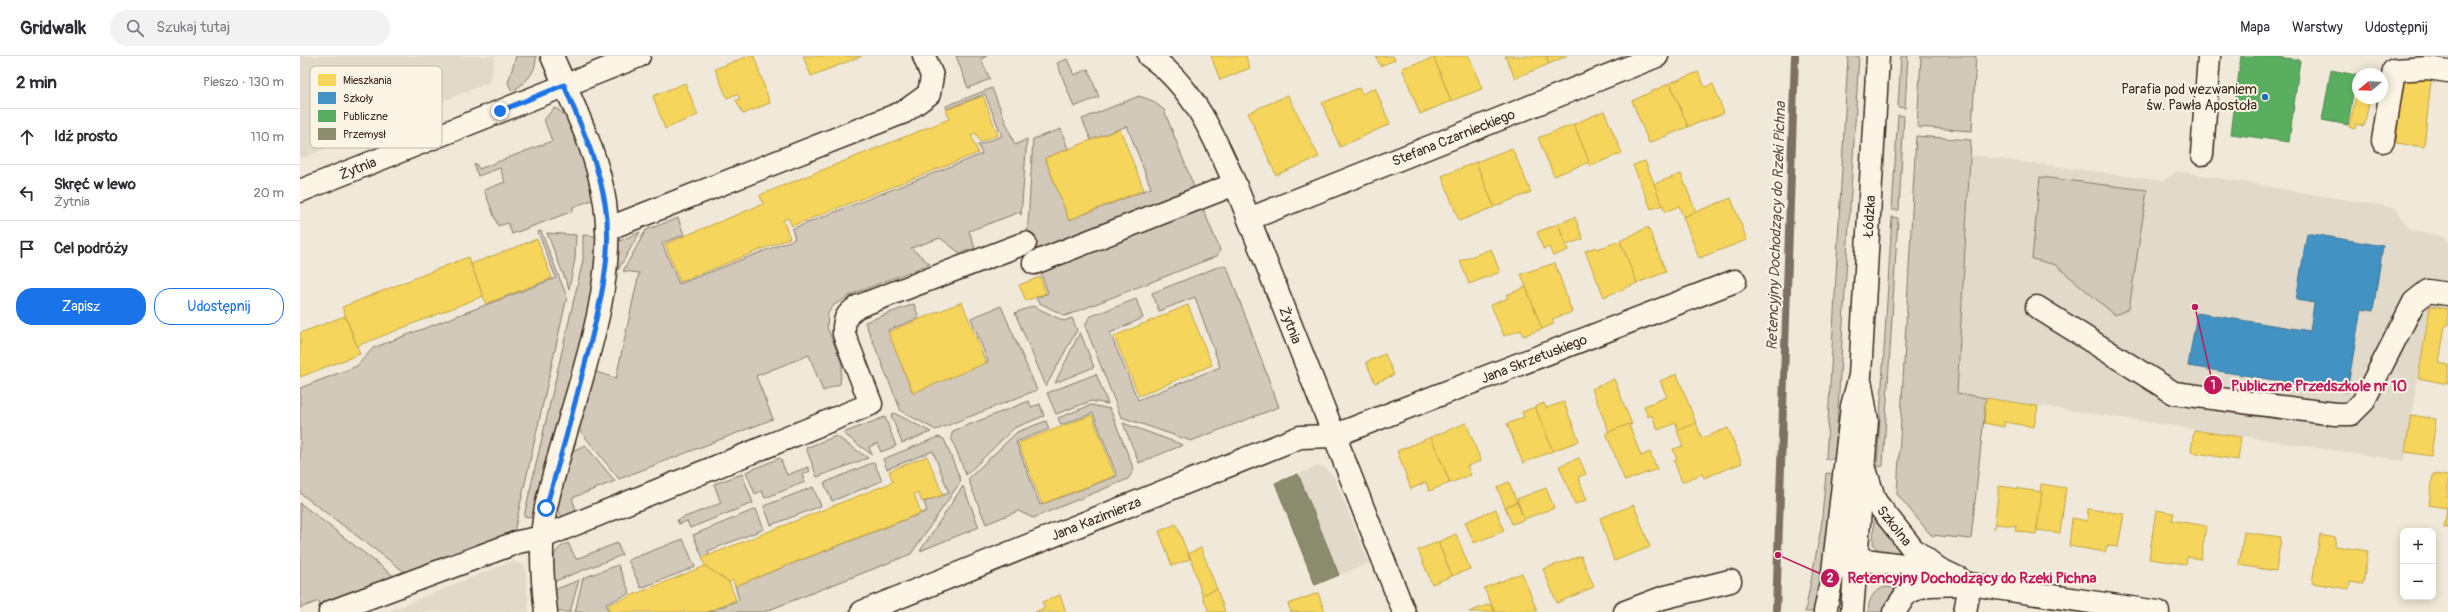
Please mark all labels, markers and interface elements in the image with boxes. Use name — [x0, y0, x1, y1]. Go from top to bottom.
search box — [110, 10, 390, 46]
text: Gridwalk — [20, 16, 86, 40]
icon: search — [124, 17, 146, 39]
text: Szukaj tutaj — [156, 18, 230, 37]
text: Mapa — [2240, 19, 2270, 36]
text: Warstwy — [2292, 19, 2343, 36]
text: Udostępnij — [2365, 19, 2428, 36]
legend — [310, 66, 442, 148]
north arrow — [2352, 68, 2388, 104]
text: 2 min — [16, 72, 57, 93]
text: Pieszo · 130 m — [203, 74, 284, 90]
text: Mieszkania — [343, 74, 392, 87]
place label: Parafia pod wezwaniem św. Pawła Apostoła — [2121, 81, 2257, 114]
text: Szkoły — [343, 92, 373, 105]
marker: Parafia pod wezwaniem św. Pawła Apostoła — [2260, 92, 2270, 102]
water label: Retencyjny Dochodzący do Rzeki Pichna — [1763, 100, 1790, 351]
route end — [491, 102, 509, 120]
street label: Stefana Czarnieckiego — [1389, 105, 1518, 170]
text: Publiczne — [343, 110, 388, 123]
icon: ahead — [16, 126, 38, 148]
text: Idź prosto — [54, 127, 118, 146]
text: Przemysł — [343, 128, 386, 141]
text: 110 m — [251, 129, 284, 145]
street label: Żytnia — [337, 153, 379, 184]
text: Skręć w lewo — [54, 175, 136, 194]
icon: left — [16, 182, 38, 204]
text: 20 m — [253, 185, 284, 201]
text: Żytnia — [54, 194, 90, 210]
street label: Łódzka — [1860, 195, 1879, 239]
icon: arrive — [16, 238, 38, 260]
text: Cel podróży — [54, 239, 128, 258]
button: Zapisz — [16, 288, 146, 325]
button: Udostępnij — [154, 288, 284, 325]
street label: Żytnia — [1275, 304, 1305, 346]
street label: Jana Skrzetuskiego — [1479, 331, 1590, 387]
callout: Publiczne Przedszkole nr 10 — [2203, 372, 2415, 399]
text: Publiczne Przedszkole nr 10 — [2231, 377, 2407, 396]
text: 1 — [2211, 378, 2215, 393]
street label: Jana Kazimierza — [1049, 493, 1144, 545]
route start — [537, 499, 555, 517]
street label: Szkolna — [1873, 502, 1915, 550]
map controls — [2400, 528, 2436, 600]
button: + — [2400, 528, 2436, 564]
callout: Retencyjny Dochodzący do Rzeki Pichna — [1820, 564, 2105, 591]
button: − — [2400, 564, 2436, 600]
text: Retencyjny Dochodzący do Rzeki Pichna — [1848, 569, 2096, 588]
text: 2 — [1827, 571, 1834, 586]

